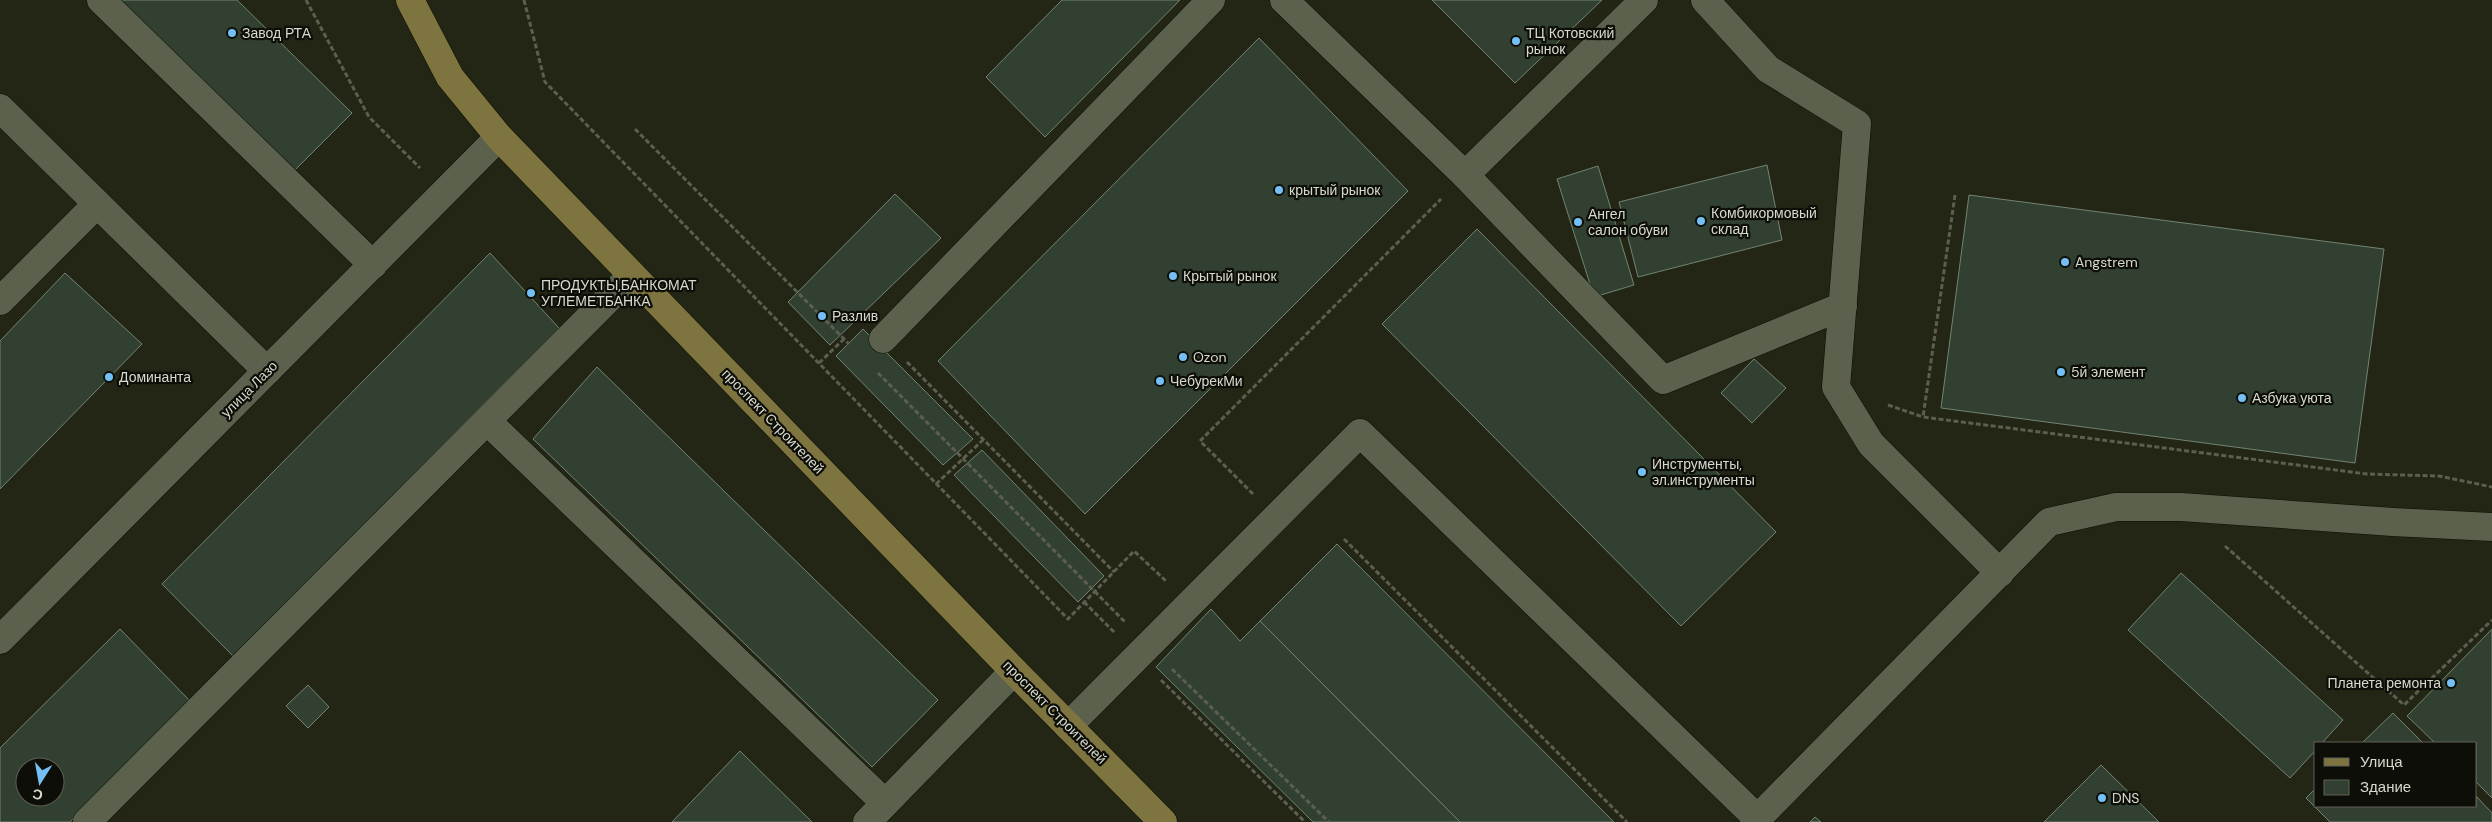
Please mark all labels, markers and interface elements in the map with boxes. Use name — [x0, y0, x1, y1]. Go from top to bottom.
place label: Завод РТА — [242, 24, 312, 42]
place label: ТЦ Котовский рынок — [1526, 24, 1614, 58]
marker: Завод РТА — [226, 27, 238, 39]
marker: ТЦ Котовский рынок — [1510, 35, 1522, 47]
place label: крытый рынок — [1289, 181, 1381, 199]
marker: крытый рынок — [1273, 184, 1285, 196]
place label: Комбикормовый склад — [1711, 204, 1817, 238]
place label: Ангел салон обуви — [1588, 205, 1668, 239]
marker: Комбикормовый склад — [1695, 215, 1707, 227]
marker: Ангел салон обуви — [1572, 216, 1584, 228]
place label: Angstrem — [2075, 253, 2138, 271]
marker: Angstrem — [2059, 256, 2071, 268]
place label: Крытый рынок — [1183, 267, 1277, 285]
marker: Крытый рынок — [1167, 270, 1179, 282]
place label: ПРОДУКТЫ,БАНКОМАТ УГЛЕМЕТБАНКА — [541, 276, 697, 310]
marker: ПРОДУКТЫ,БАНКОМАТ УГЛЕМЕТБАНКА — [525, 287, 537, 299]
place label: Разлив — [832, 307, 878, 325]
marker: Разлив — [816, 310, 828, 322]
place label: Ozon — [1193, 348, 1227, 366]
marker: Ozon — [1177, 351, 1189, 363]
street label: улица Лазо — [217, 357, 281, 421]
place label: 5й элемент — [2071, 363, 2146, 381]
street label: проспект Строителей — [718, 365, 828, 477]
marker: 5й элемент — [2055, 366, 2067, 378]
place label: Доминанта — [119, 368, 191, 386]
marker: Доминанта — [103, 371, 115, 383]
place label: ЧебурекМи — [1170, 372, 1243, 390]
marker: ЧебурекМи — [1154, 375, 1166, 387]
place label: Азбука уюта — [2252, 389, 2332, 407]
marker: Азбука уюта — [2236, 392, 2248, 404]
place label: Инструменты, эл.инструменты — [1652, 455, 1755, 489]
marker: Инструменты, эл.инструменты — [1636, 466, 1648, 478]
street label: проспект Строителей — [999, 656, 1111, 768]
place label: Планета ремонта — [2327, 674, 2441, 692]
marker: Планета ремонта — [2445, 677, 2457, 689]
legend — [2314, 742, 2477, 807]
text: Улица — [2360, 752, 2403, 772]
north arrow — [15, 757, 65, 807]
text: Здание — [2360, 777, 2411, 797]
text: С — [31, 785, 44, 805]
place label: DNS — [2112, 789, 2139, 807]
marker: DNS — [2096, 792, 2108, 804]

